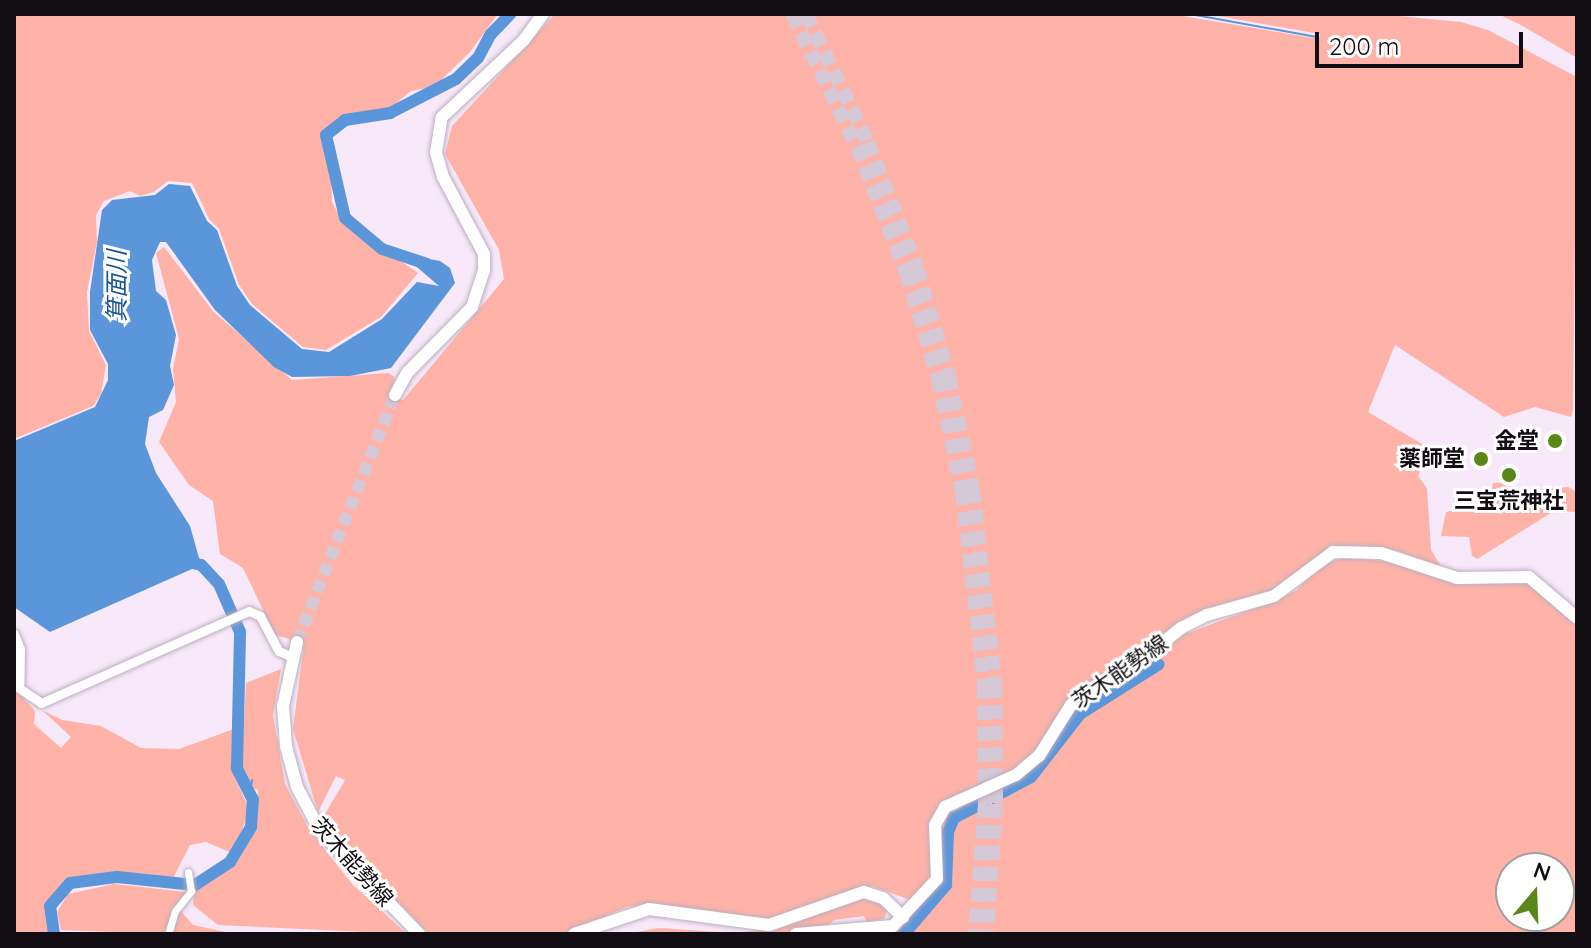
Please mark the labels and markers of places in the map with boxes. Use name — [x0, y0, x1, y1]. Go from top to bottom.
place label: 金堂 — [1495, 428, 1539, 454]
marker: 金堂 — [1546, 432, 1564, 450]
place label: 薬師堂 — [1399, 446, 1465, 472]
marker: 薬師堂 — [1472, 450, 1490, 468]
marker: 三宝荒神社 — [1500, 466, 1518, 484]
place label: 三宝荒神社 — [1454, 488, 1564, 514]

